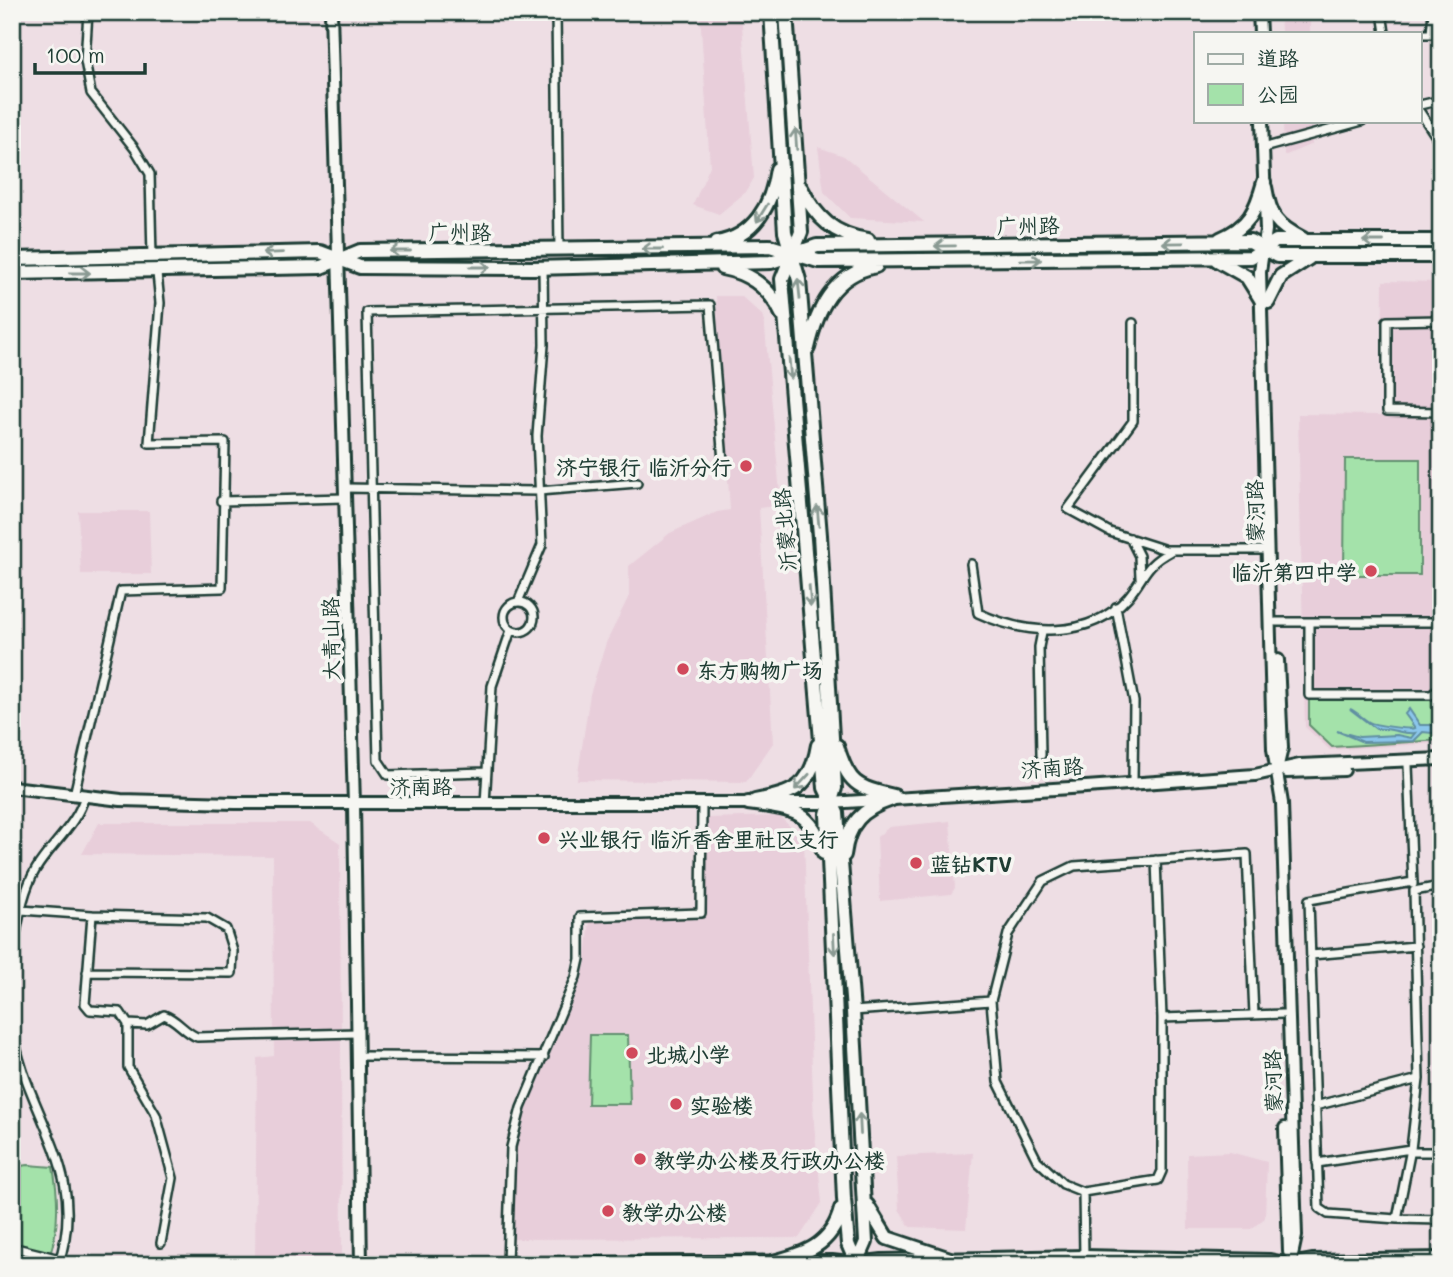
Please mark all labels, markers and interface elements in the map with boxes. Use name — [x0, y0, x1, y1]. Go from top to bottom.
scale bar — [35, 32, 145, 76]
legend — [1194, 32, 1422, 122]
text: 100 m — [46, 41, 105, 68]
text: 道路 — [1257, 44, 1299, 71]
text: 公园 — [1257, 80, 1299, 107]
one-way arrow — [789, 128, 802, 151]
one-way arrow — [755, 203, 769, 223]
street label: 广州路 — [996, 211, 1060, 239]
street label: 广州路 — [429, 218, 492, 245]
one-way arrow — [1361, 234, 1384, 248]
one-way arrow — [1162, 236, 1185, 249]
one-way arrow — [934, 239, 957, 253]
one-way arrow — [640, 242, 663, 256]
one-way arrow — [388, 244, 411, 258]
one-way arrow — [262, 247, 285, 260]
one-way arrow — [1019, 253, 1042, 267]
one-way arrow — [469, 260, 492, 274]
one-way arrow — [69, 266, 92, 280]
one-way arrow — [792, 278, 805, 301]
one-way arrow — [783, 357, 796, 380]
place label: 济宁银行 临沂分行 — [556, 453, 732, 480]
marker: 济宁银行 临沂分行 — [738, 458, 754, 474]
street label: 蒙河路 — [1240, 479, 1268, 543]
street label: 沂蒙北路 — [767, 487, 801, 573]
one-way arrow — [811, 505, 824, 527]
place label: 临沂第四中学 — [1231, 558, 1357, 585]
marker: 临沂第四中学 — [1363, 563, 1379, 579]
one-way arrow — [804, 584, 817, 607]
street label: 大青山路 — [316, 597, 344, 681]
place label: 东方购物广场 — [697, 656, 823, 683]
marker: 东方购物广场 — [675, 661, 691, 677]
street label: 济南路 — [1020, 751, 1084, 783]
street label: 济南路 — [390, 772, 453, 799]
one-way arrow — [794, 773, 811, 790]
place label: 兴业银行 临沂香舍里社区支行 — [558, 825, 839, 852]
marker: 兴业银行 临沂香舍里社区支行 — [536, 830, 552, 846]
place label: 蓝钻KTV — [930, 850, 1012, 877]
marker: 蓝钻KTV — [908, 855, 924, 871]
one-way arrow — [827, 932, 840, 955]
place label: 北城小学 — [646, 1040, 730, 1067]
marker: 北城小学 — [624, 1045, 640, 1061]
street label: 蒙河路 — [1257, 1049, 1287, 1113]
place label: 实验楼 — [690, 1091, 753, 1118]
marker: 实验楼 — [668, 1096, 684, 1112]
one-way arrow — [853, 1113, 866, 1135]
place label: 教学办公楼及行政办公楼 — [654, 1146, 885, 1173]
marker: 教学办公楼及行政办公楼 — [632, 1151, 648, 1167]
place label: 教学办公楼 — [622, 1198, 727, 1225]
marker: 教学办公楼 — [600, 1203, 616, 1219]

